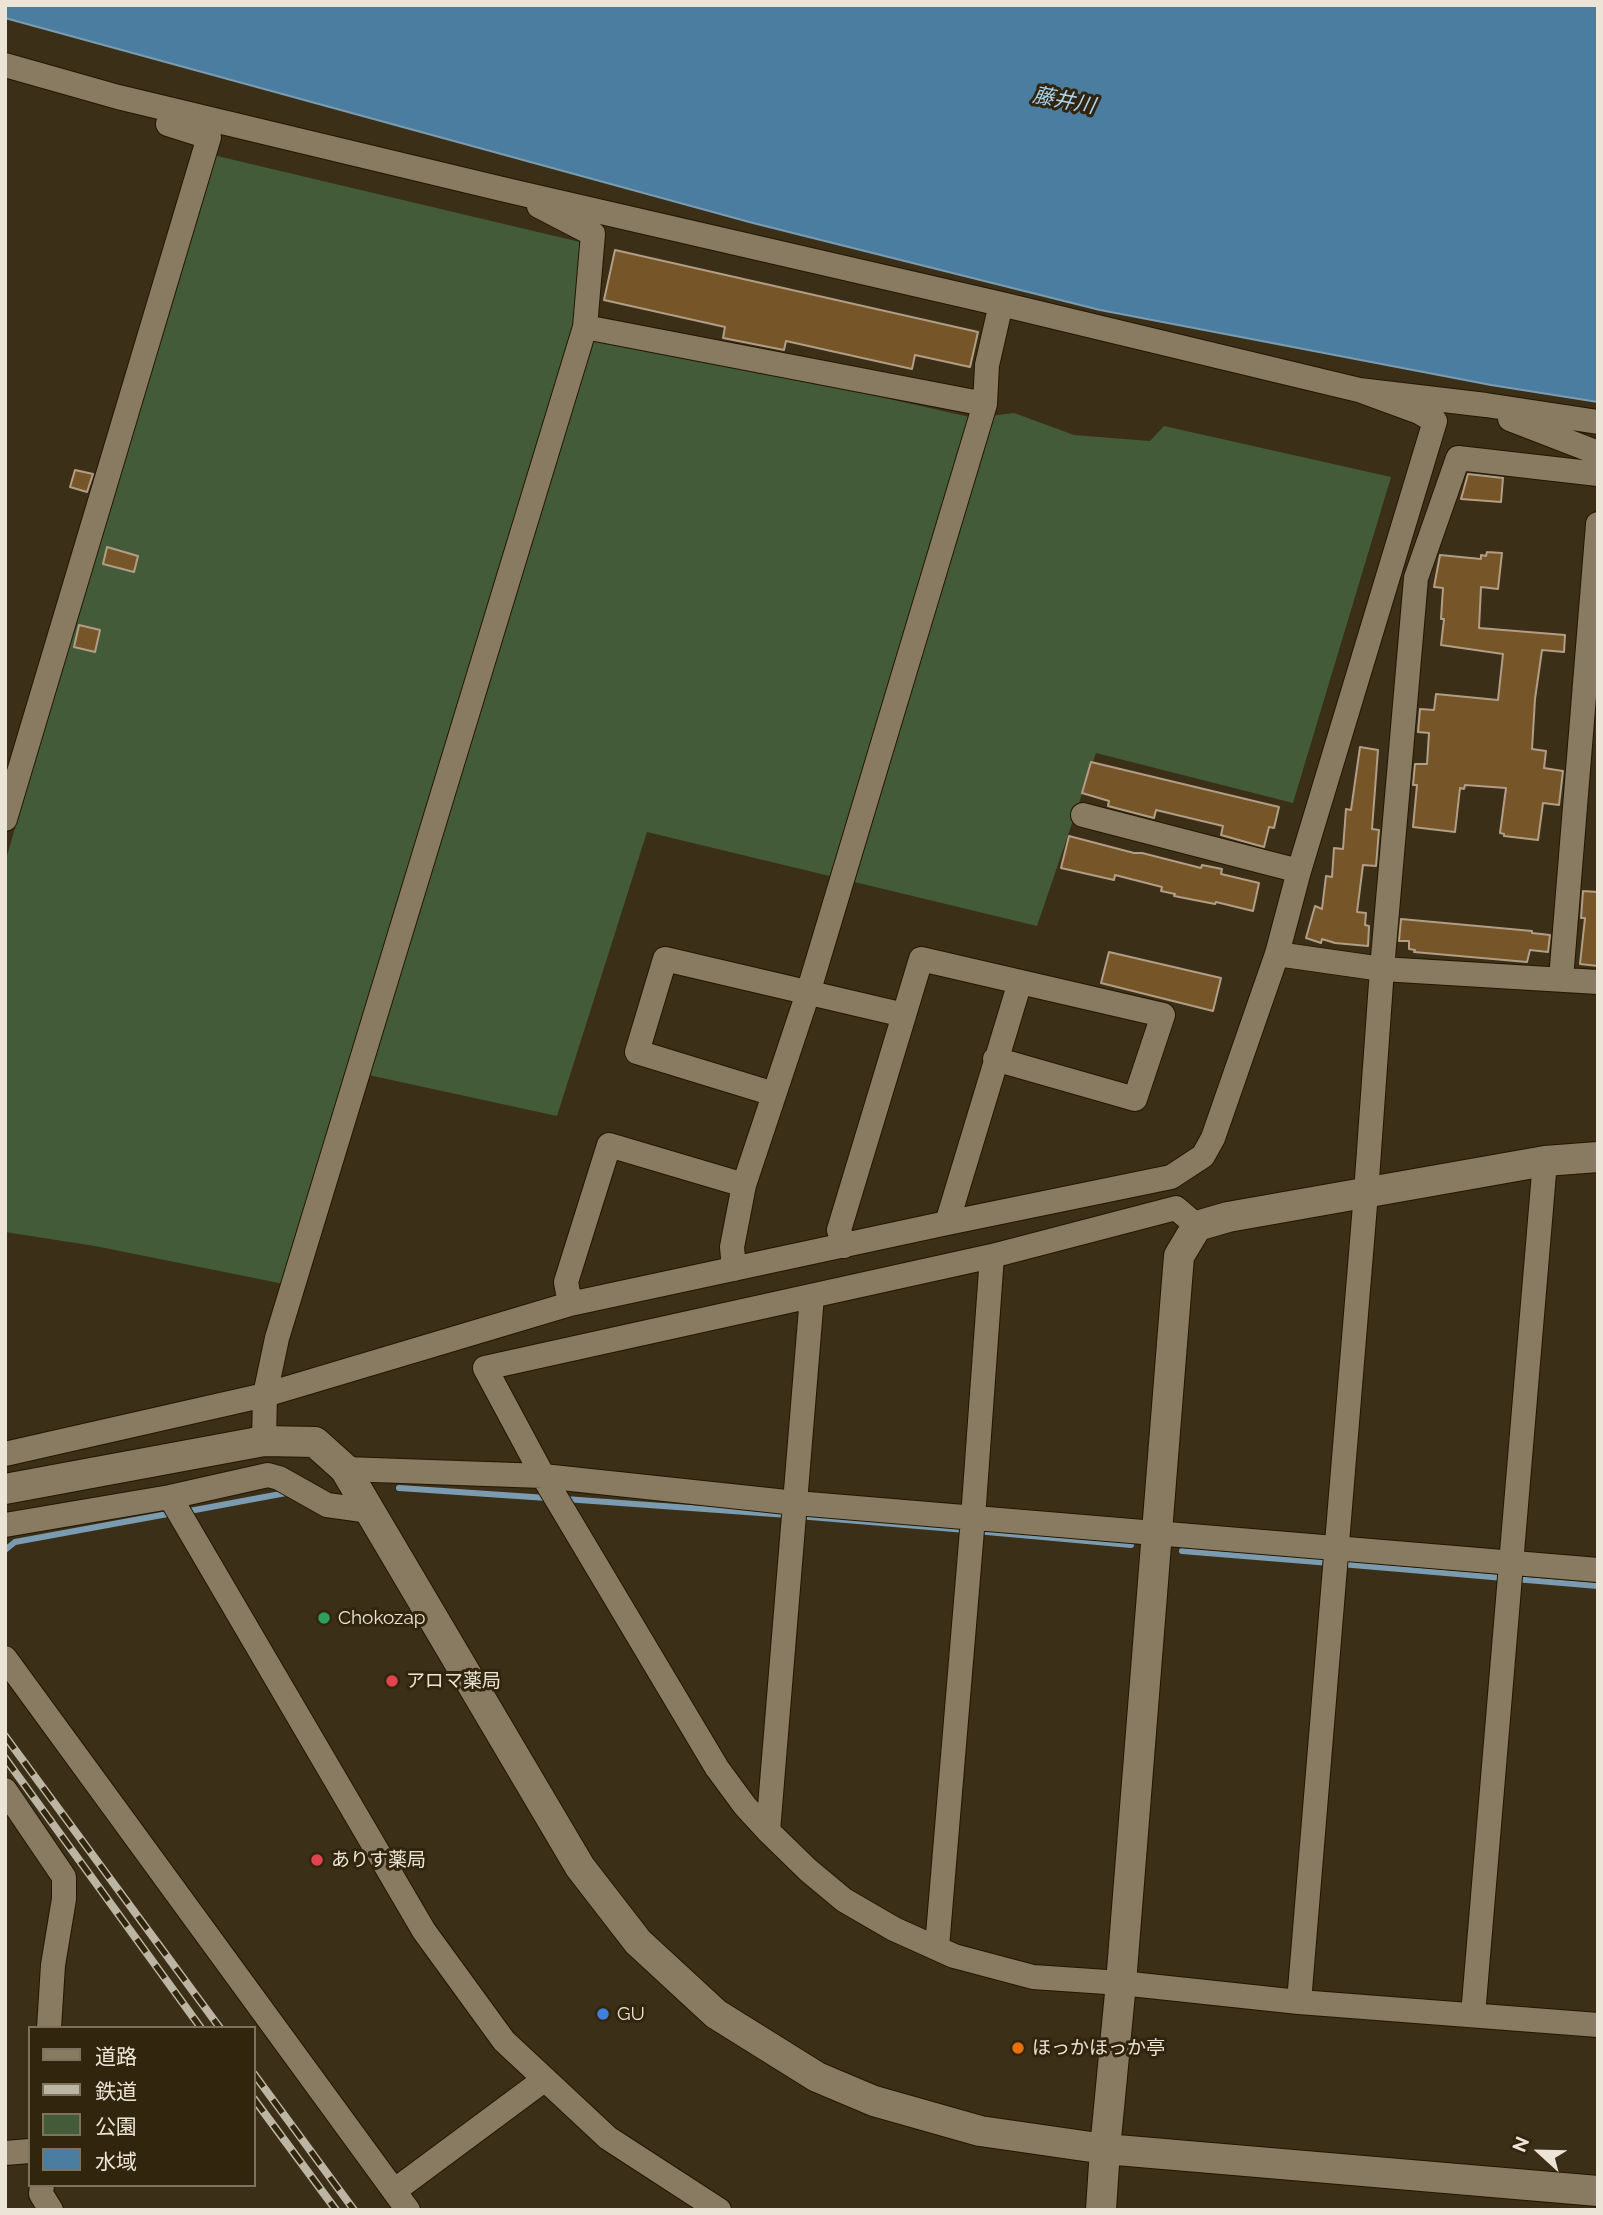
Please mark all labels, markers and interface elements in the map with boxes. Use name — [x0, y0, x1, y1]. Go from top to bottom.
water label: 藤井川 — [1031, 83, 1097, 119]
place label: Chokozap — [338, 1607, 425, 1629]
marker: Chokozap — [316, 1610, 332, 1626]
place label: アロマ薬局 — [406, 1670, 501, 1692]
marker: アロマ薬局 — [384, 1673, 400, 1689]
place label: ありす薬局 — [331, 1849, 426, 1871]
marker: ありす薬局 — [309, 1852, 325, 1868]
place label: GU — [617, 2003, 645, 2025]
marker: GU — [595, 2006, 611, 2022]
legend — [28, 2026, 256, 2187]
place label: ほっかほっか亭 — [1032, 2037, 1165, 2059]
marker: ほっかほっか亭 — [1010, 2040, 1026, 2056]
text: 道路 — [95, 2044, 137, 2069]
text: 鉄道 — [95, 2079, 137, 2104]
text: 公園 — [95, 2114, 137, 2139]
north arrow — [1505, 2117, 1575, 2187]
text: N — [1508, 2133, 1533, 2155]
text: 水域 — [95, 2149, 137, 2174]

